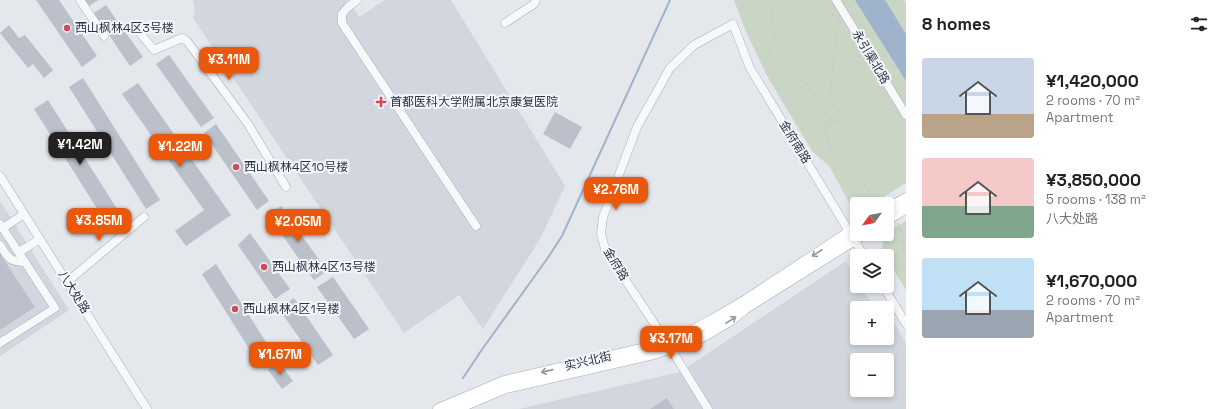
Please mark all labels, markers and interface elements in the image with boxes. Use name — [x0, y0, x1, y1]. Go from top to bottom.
text: 8 homes — [922, 13, 991, 35]
icon: filters — [1188, 13, 1210, 35]
place label: 西山枫林4区3号楼 — [75, 20, 174, 36]
marker: 西山枫林4区3号楼 — [62, 23, 72, 33]
street label: 永引渠北路 — [849, 27, 893, 87]
pin: ¥3.11M — [196, 47, 262, 81]
text: ¥3.11M — [208, 51, 250, 68]
text: ¥1,420,000 — [1046, 70, 1139, 92]
icon: home — [954, 74, 1002, 122]
text: 2 rooms · 70 m² — [1046, 92, 1140, 109]
place label: 首都医科大学附属北京康复医院 — [390, 94, 558, 110]
marker: 首都医科大学附属北京康复医院 — [375, 96, 387, 108]
text: Apartment — [1046, 109, 1114, 126]
street label: 金府南路 — [775, 117, 815, 167]
pin: ¥1.42M — [47, 132, 113, 166]
pin: ¥1.22M — [147, 134, 213, 168]
text: ¥1.42M — [57, 136, 103, 153]
text: ¥1.22M — [158, 138, 202, 155]
place label: 西山枫林4区10号楼 — [244, 159, 348, 175]
marker: 西山枫林4区10号楼 — [231, 162, 241, 172]
text: ¥3,850,000 — [1046, 169, 1141, 191]
icon: home — [954, 174, 1002, 222]
pin: ¥2.76M — [583, 177, 649, 211]
text: ¥2.76M — [593, 181, 639, 198]
text: 5 rooms · 138 m² — [1046, 191, 1146, 208]
north arrow — [850, 197, 894, 241]
map controls — [850, 197, 894, 397]
pin: ¥3.85M — [66, 208, 132, 242]
pin: ¥2.05M — [265, 209, 331, 243]
text: 八大处路 — [1046, 210, 1098, 227]
text: ¥3.85M — [76, 212, 122, 229]
text: ¥2.05M — [274, 213, 322, 230]
street label: 金府路 — [600, 244, 632, 284]
one-way arrow — [812, 249, 823, 257]
button: layers — [850, 249, 894, 293]
place label: 西山枫林4区13号楼 — [272, 259, 376, 275]
marker: 西山枫林4区13号楼 — [259, 262, 269, 272]
street label: 八大处路 — [54, 267, 94, 317]
text: ¥1,670,000 — [1046, 270, 1137, 292]
icon: home — [954, 274, 1002, 322]
text: 2 rooms · 70 m² — [1046, 292, 1140, 309]
place label: 西山枫林4区1号楼 — [243, 301, 340, 317]
button: + — [850, 301, 894, 345]
marker: 西山枫林4区1号楼 — [230, 304, 240, 314]
text: Apartment — [1046, 309, 1114, 326]
one-way arrow — [725, 315, 737, 323]
pin: ¥3.17M — [638, 326, 704, 360]
text: ¥3.17M — [649, 330, 693, 347]
pin: ¥1.67M — [247, 342, 313, 376]
text: ¥1.67M — [258, 346, 302, 363]
street label: 实兴北街 — [563, 348, 613, 374]
button: − — [850, 353, 894, 397]
one-way arrow — [541, 367, 554, 375]

